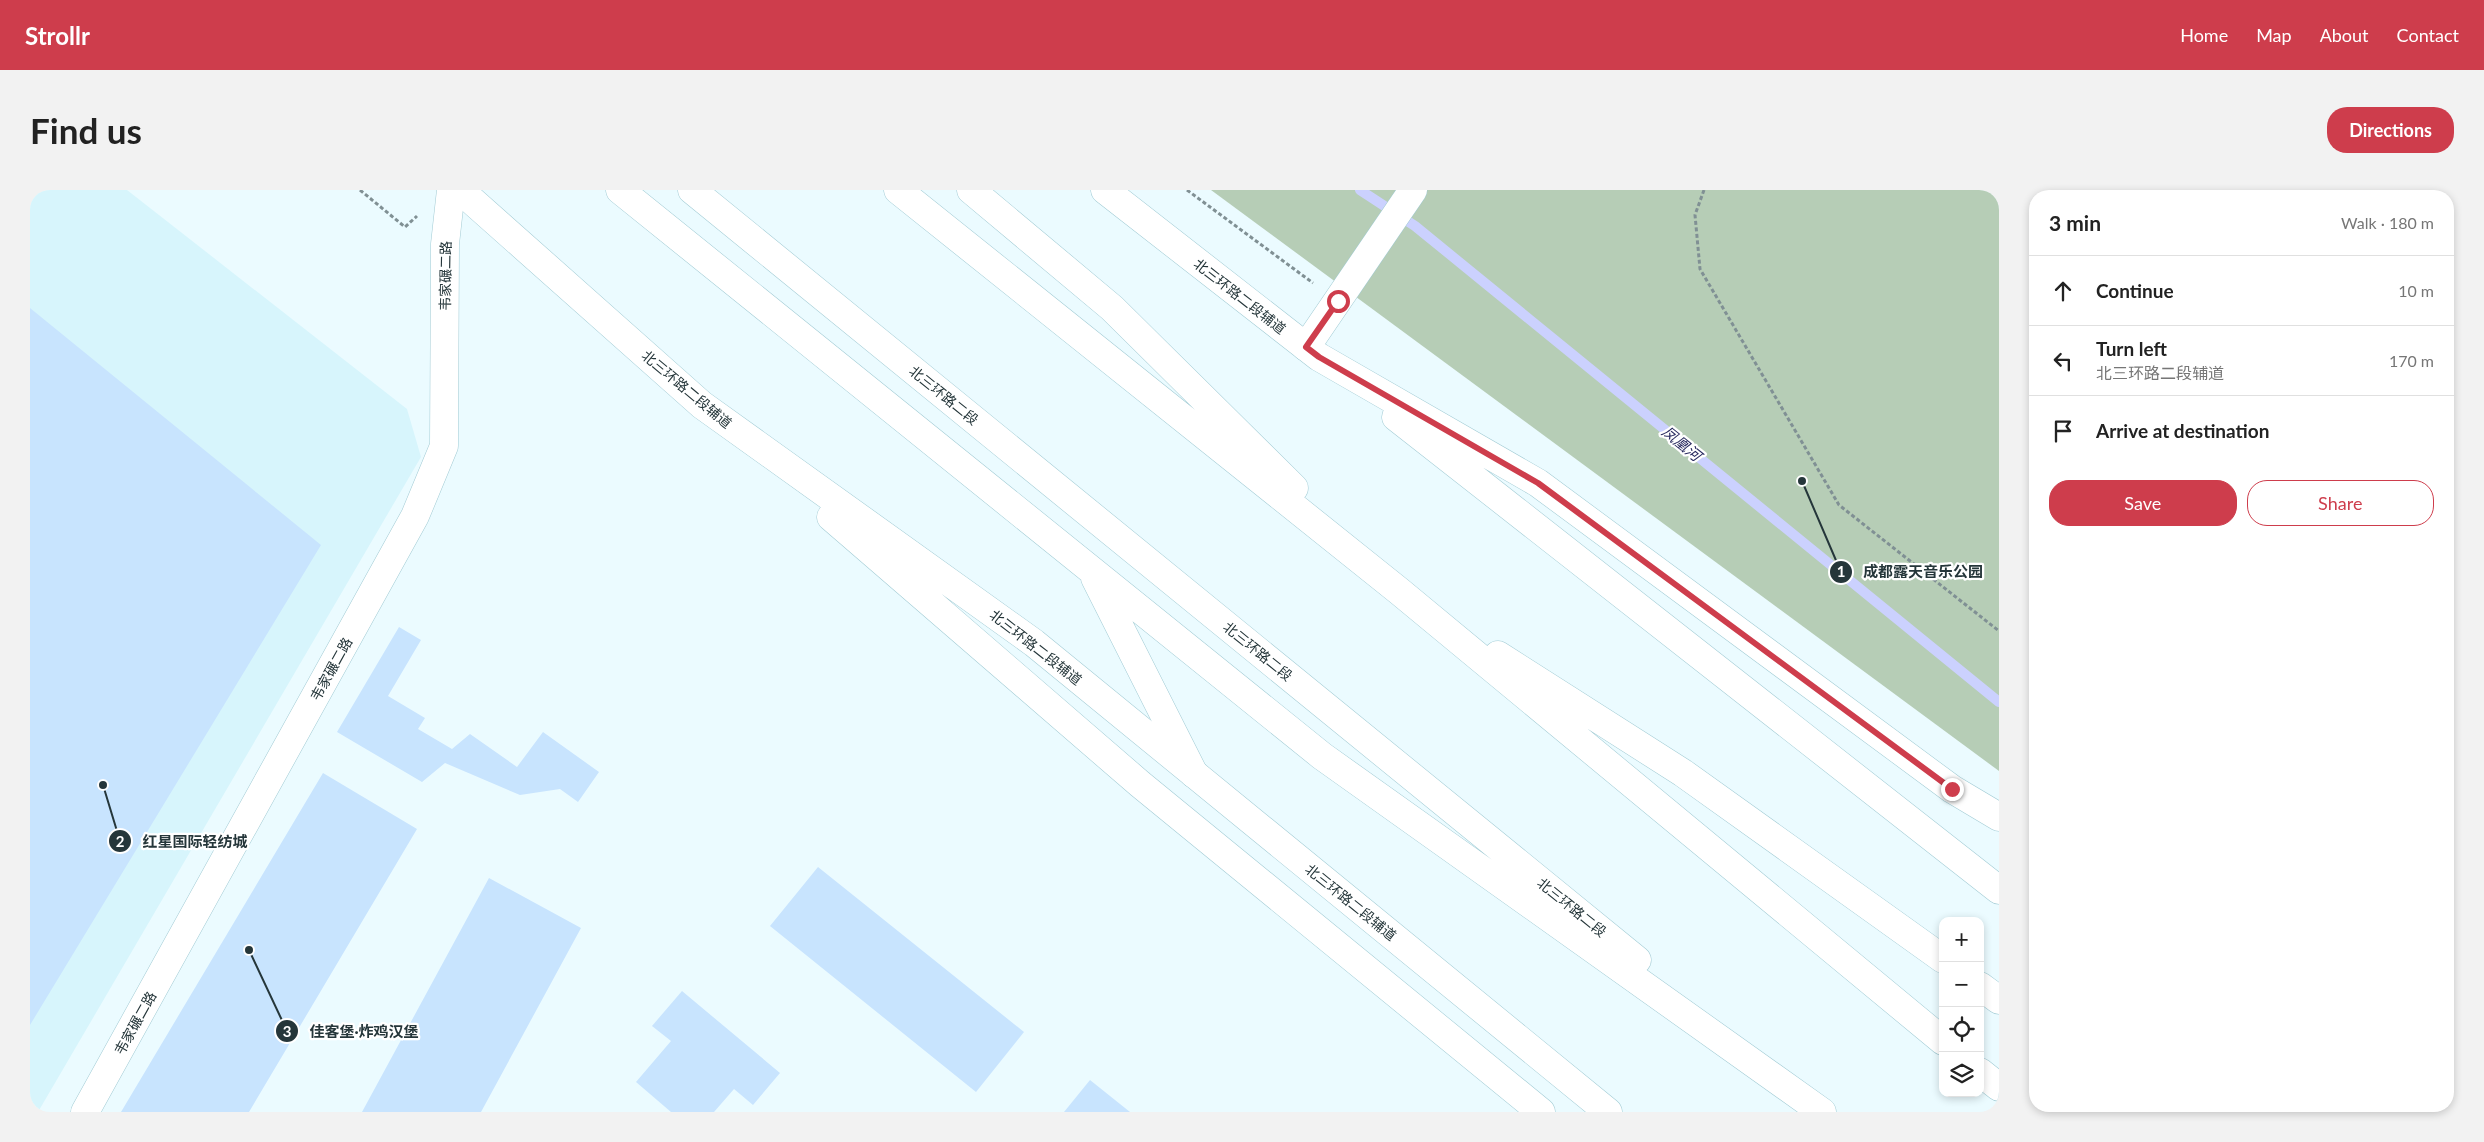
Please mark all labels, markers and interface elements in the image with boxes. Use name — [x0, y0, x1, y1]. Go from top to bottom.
text: Strollr — [25, 21, 90, 50]
text: Home — [2180, 24, 2228, 46]
text: Map — [2256, 24, 2292, 46]
text: About — [2320, 24, 2369, 46]
text: Contact — [2397, 24, 2459, 46]
button: Directions — [2327, 107, 2454, 153]
text: Find us — [30, 109, 142, 151]
text: 3 min — [2049, 210, 2101, 235]
text: Walk · 180 m — [2341, 213, 2434, 232]
street label: 韦家碾二路 — [436, 241, 454, 311]
street label: 北三环路二段辅道 — [1191, 255, 1289, 337]
icon: ahead — [2049, 277, 2077, 305]
text: Continue — [2096, 279, 2174, 302]
text: 10 m — [2398, 281, 2434, 300]
route start — [1327, 290, 1350, 313]
text: Turn left — [2096, 337, 2167, 360]
street label: 北三环路二段辅道 — [639, 346, 735, 432]
icon: left — [2049, 347, 2077, 375]
text: 170 m — [2389, 351, 2434, 370]
street label: 北三环路二段 — [906, 362, 982, 428]
text: 北三环路二段辅道 — [2096, 363, 2224, 382]
icon: arrive — [2049, 417, 2077, 445]
text: Arrive at destination — [2096, 419, 2269, 442]
water label: 凤凰河 — [1659, 422, 1707, 466]
button: Save — [2049, 480, 2237, 526]
button: Share — [2247, 480, 2434, 526]
callout: 成都露天音乐公园 — [1828, 557, 1993, 587]
text: 1 — [1837, 562, 1845, 580]
text: 成都露天音乐公园 — [1863, 562, 1983, 580]
street label: 北三环路二段辅道 — [987, 606, 1085, 688]
street label: 北三环路二段 — [1220, 618, 1296, 684]
street label: 韦家碾二路 — [307, 634, 355, 704]
route end — [1941, 778, 1964, 801]
callout: 红星国际轻纺城 — [107, 826, 257, 856]
text: 2 — [116, 832, 125, 850]
text: 红星国际轻纺城 — [142, 832, 248, 850]
street label: 北三环路二段辅道 — [1302, 860, 1400, 944]
street label: 北三环路二段 — [1534, 874, 1610, 940]
map controls — [1939, 917, 1984, 1097]
button: + — [1939, 917, 1984, 962]
button: − — [1939, 962, 1984, 1007]
street label: 韦家碾二路 — [111, 988, 159, 1058]
button: locate — [1939, 1007, 1984, 1052]
callout: 佳客堡·炸鸡汉堡 — [275, 1016, 429, 1046]
text: 3 — [283, 1022, 291, 1040]
text: 佳客堡·炸鸡汉堡 — [309, 1022, 419, 1040]
button: layers — [1939, 1052, 1984, 1097]

